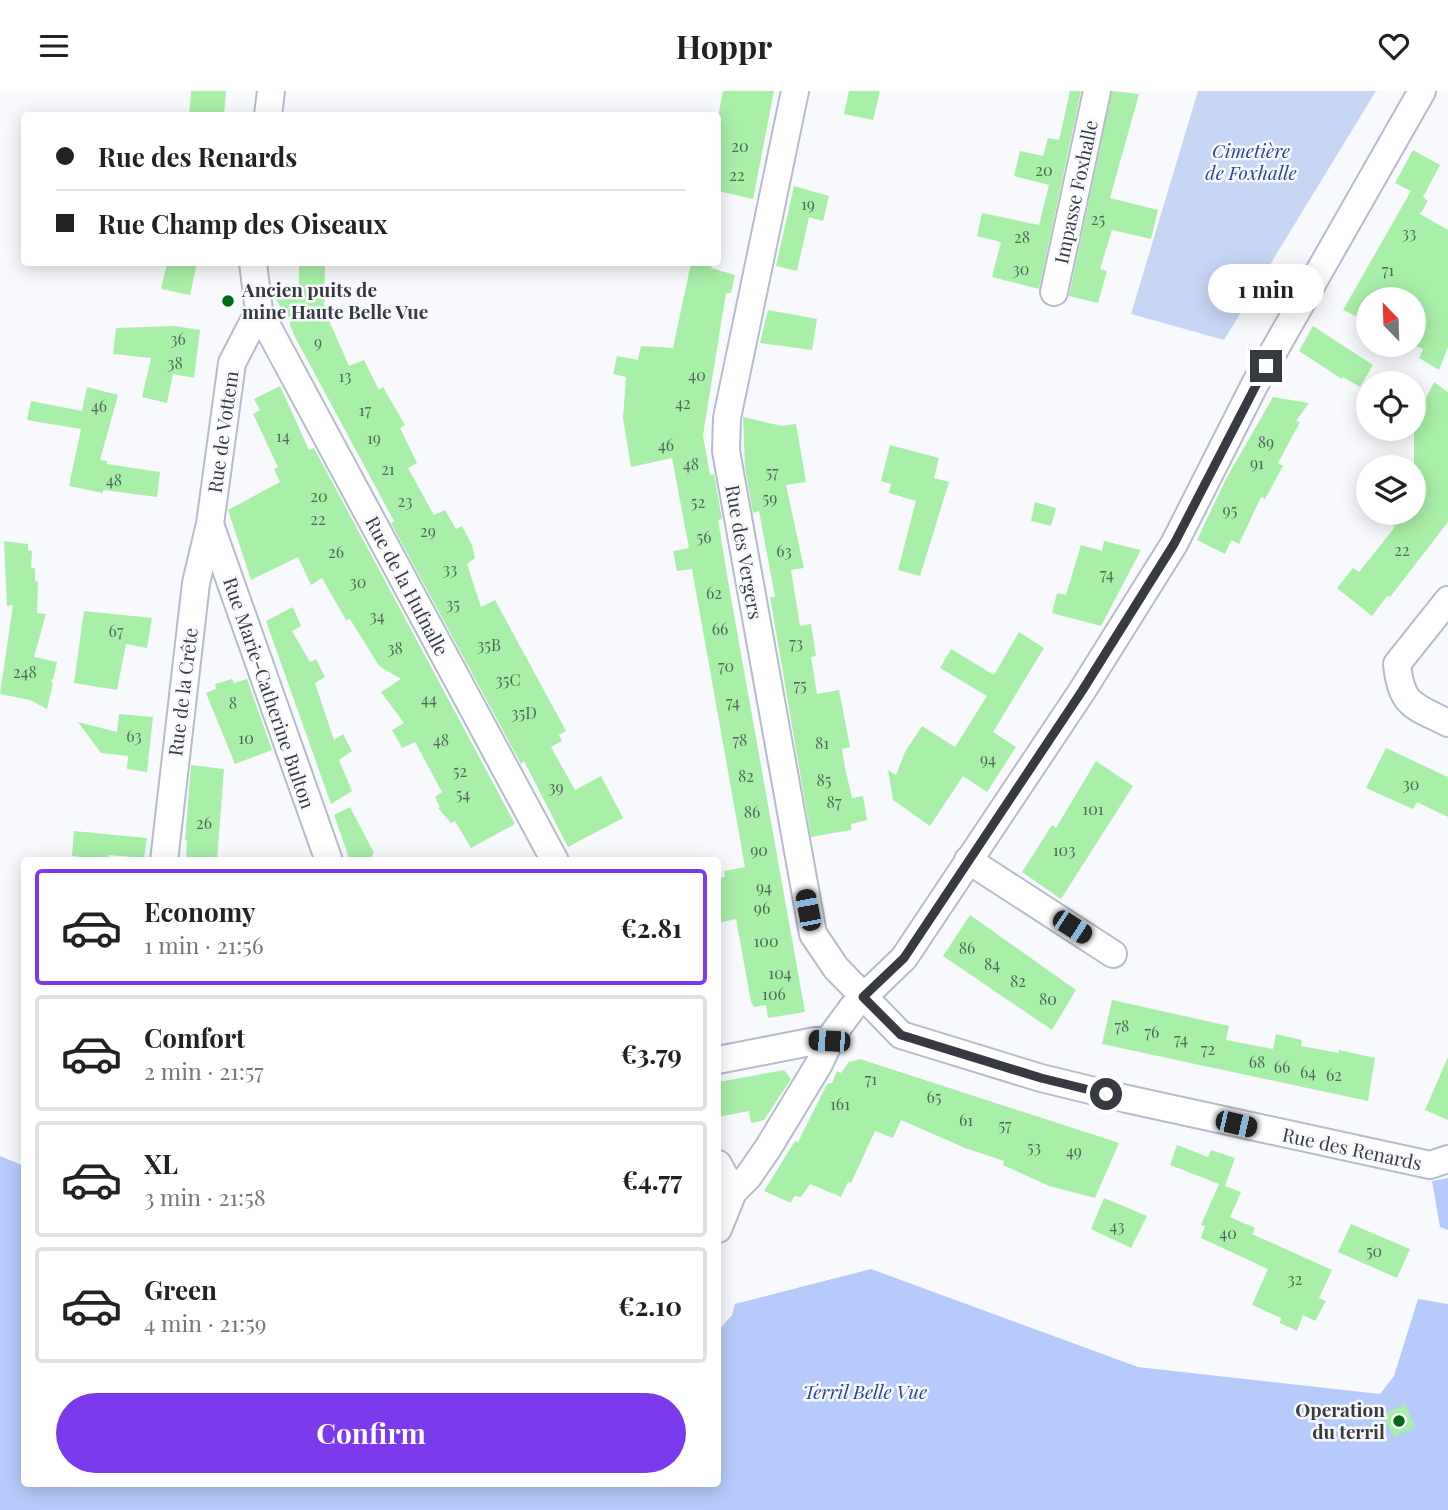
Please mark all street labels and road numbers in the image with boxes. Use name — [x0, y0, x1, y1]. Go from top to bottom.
street label: Impasse Foxhalle — [1047, 117, 1103, 266]
street label: Rue de Vottem — [201, 369, 243, 495]
street label: Rue des Vergers — [720, 482, 770, 621]
street label: Rue de la Hufnalle — [360, 511, 456, 660]
street label: Rue Marie-Catherine Bulton — [218, 573, 322, 813]
street label: Rue de la Crête — [161, 626, 203, 757]
street label: Rue des Renards — [1280, 1121, 1424, 1175]

